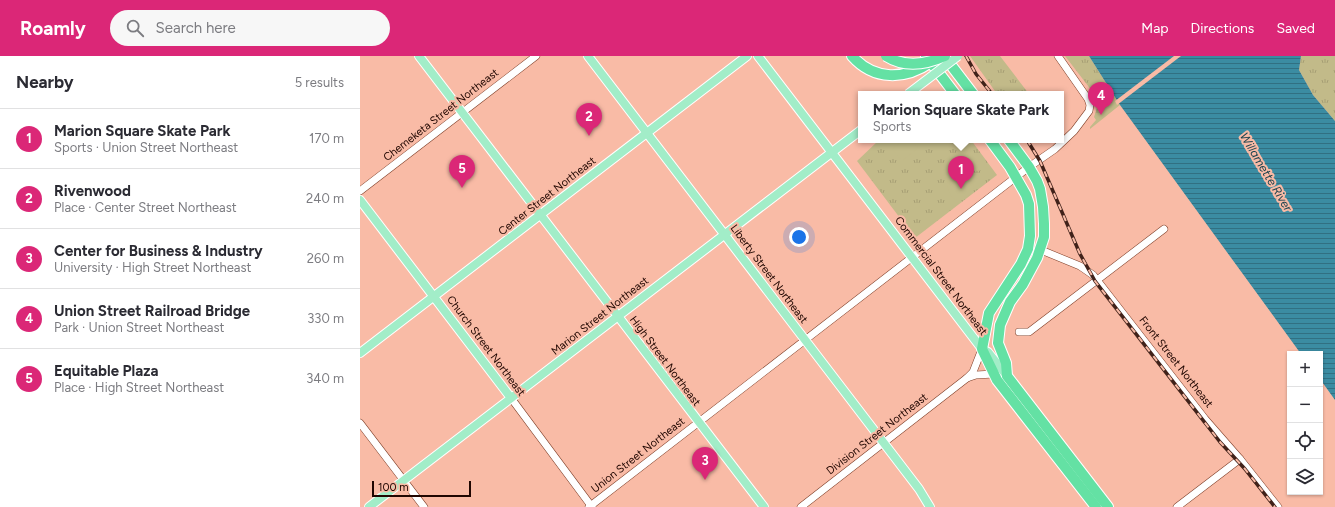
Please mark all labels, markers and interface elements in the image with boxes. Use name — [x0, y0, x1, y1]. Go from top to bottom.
search box — [110, 10, 390, 46]
text: Roamly — [20, 17, 86, 40]
icon: search — [124, 17, 146, 39]
text: Search here — [156, 19, 236, 37]
text: Map — [1141, 20, 1169, 37]
text: Directions — [1191, 20, 1254, 37]
text: Saved — [1276, 20, 1315, 37]
street label: Chemeketa Street Northeast — [381, 66, 501, 164]
text: Nearby — [16, 72, 74, 92]
text: 5 results — [295, 75, 344, 90]
pin: 4 — [1088, 82, 1114, 115]
popup — [858, 91, 1064, 143]
text: Marion Square Skate Park — [873, 101, 1049, 119]
pin: 2 — [576, 103, 602, 136]
text: Sports — [873, 119, 911, 134]
text: Marion Square Skate Park — [54, 122, 231, 140]
water label: Willamette River — [1237, 130, 1295, 215]
text: 1 — [26, 131, 32, 146]
text: 170 m — [309, 131, 344, 146]
text: Sports · Union Street Northeast — [54, 140, 238, 155]
street label: Center Street Northeast — [496, 154, 598, 238]
pin: 5 — [449, 155, 475, 188]
pin: 1 — [948, 156, 974, 189]
text: Rivenwood — [54, 182, 131, 200]
text: 2 — [25, 191, 33, 206]
text: 240 m — [306, 191, 344, 206]
text: Place · Center Street Northeast — [54, 200, 237, 215]
street label: Commercial Street Northeast — [892, 214, 990, 338]
street label: Liberty Street Northeast — [728, 222, 810, 326]
your location — [789, 227, 809, 247]
text: Center for Business & Industry — [54, 242, 263, 260]
text: 3 — [25, 251, 33, 266]
text: 260 m — [307, 251, 344, 266]
text: University · High Street Northeast — [54, 260, 251, 275]
street label: Marion Street Northeast — [549, 274, 651, 358]
street label: Church Street Northeast — [444, 293, 528, 399]
text: Union Street Railroad Bridge — [54, 302, 250, 320]
text: 4 — [25, 311, 33, 326]
text: 330 m — [307, 311, 344, 326]
street label: High Street Northeast — [627, 313, 703, 409]
street label: Front Street Northeast — [1136, 314, 1216, 410]
text: Park · Union Street Northeast — [54, 320, 224, 335]
map controls — [1287, 351, 1323, 495]
button: + — [1287, 351, 1323, 387]
text: Equitable Plaza — [54, 362, 158, 380]
text: 5 — [25, 371, 33, 386]
text: 340 m — [306, 371, 344, 386]
text: Place · High Street Northeast — [54, 380, 224, 395]
button: − — [1287, 387, 1323, 423]
street label: Division Street Northeast — [824, 391, 930, 477]
street label: Union Street Northeast — [589, 414, 687, 496]
button: locate — [1287, 423, 1323, 459]
pin: 3 — [692, 447, 718, 480]
button: layers — [1287, 459, 1323, 495]
scale bar — [372, 479, 471, 498]
text: 100 m — [378, 481, 409, 494]

